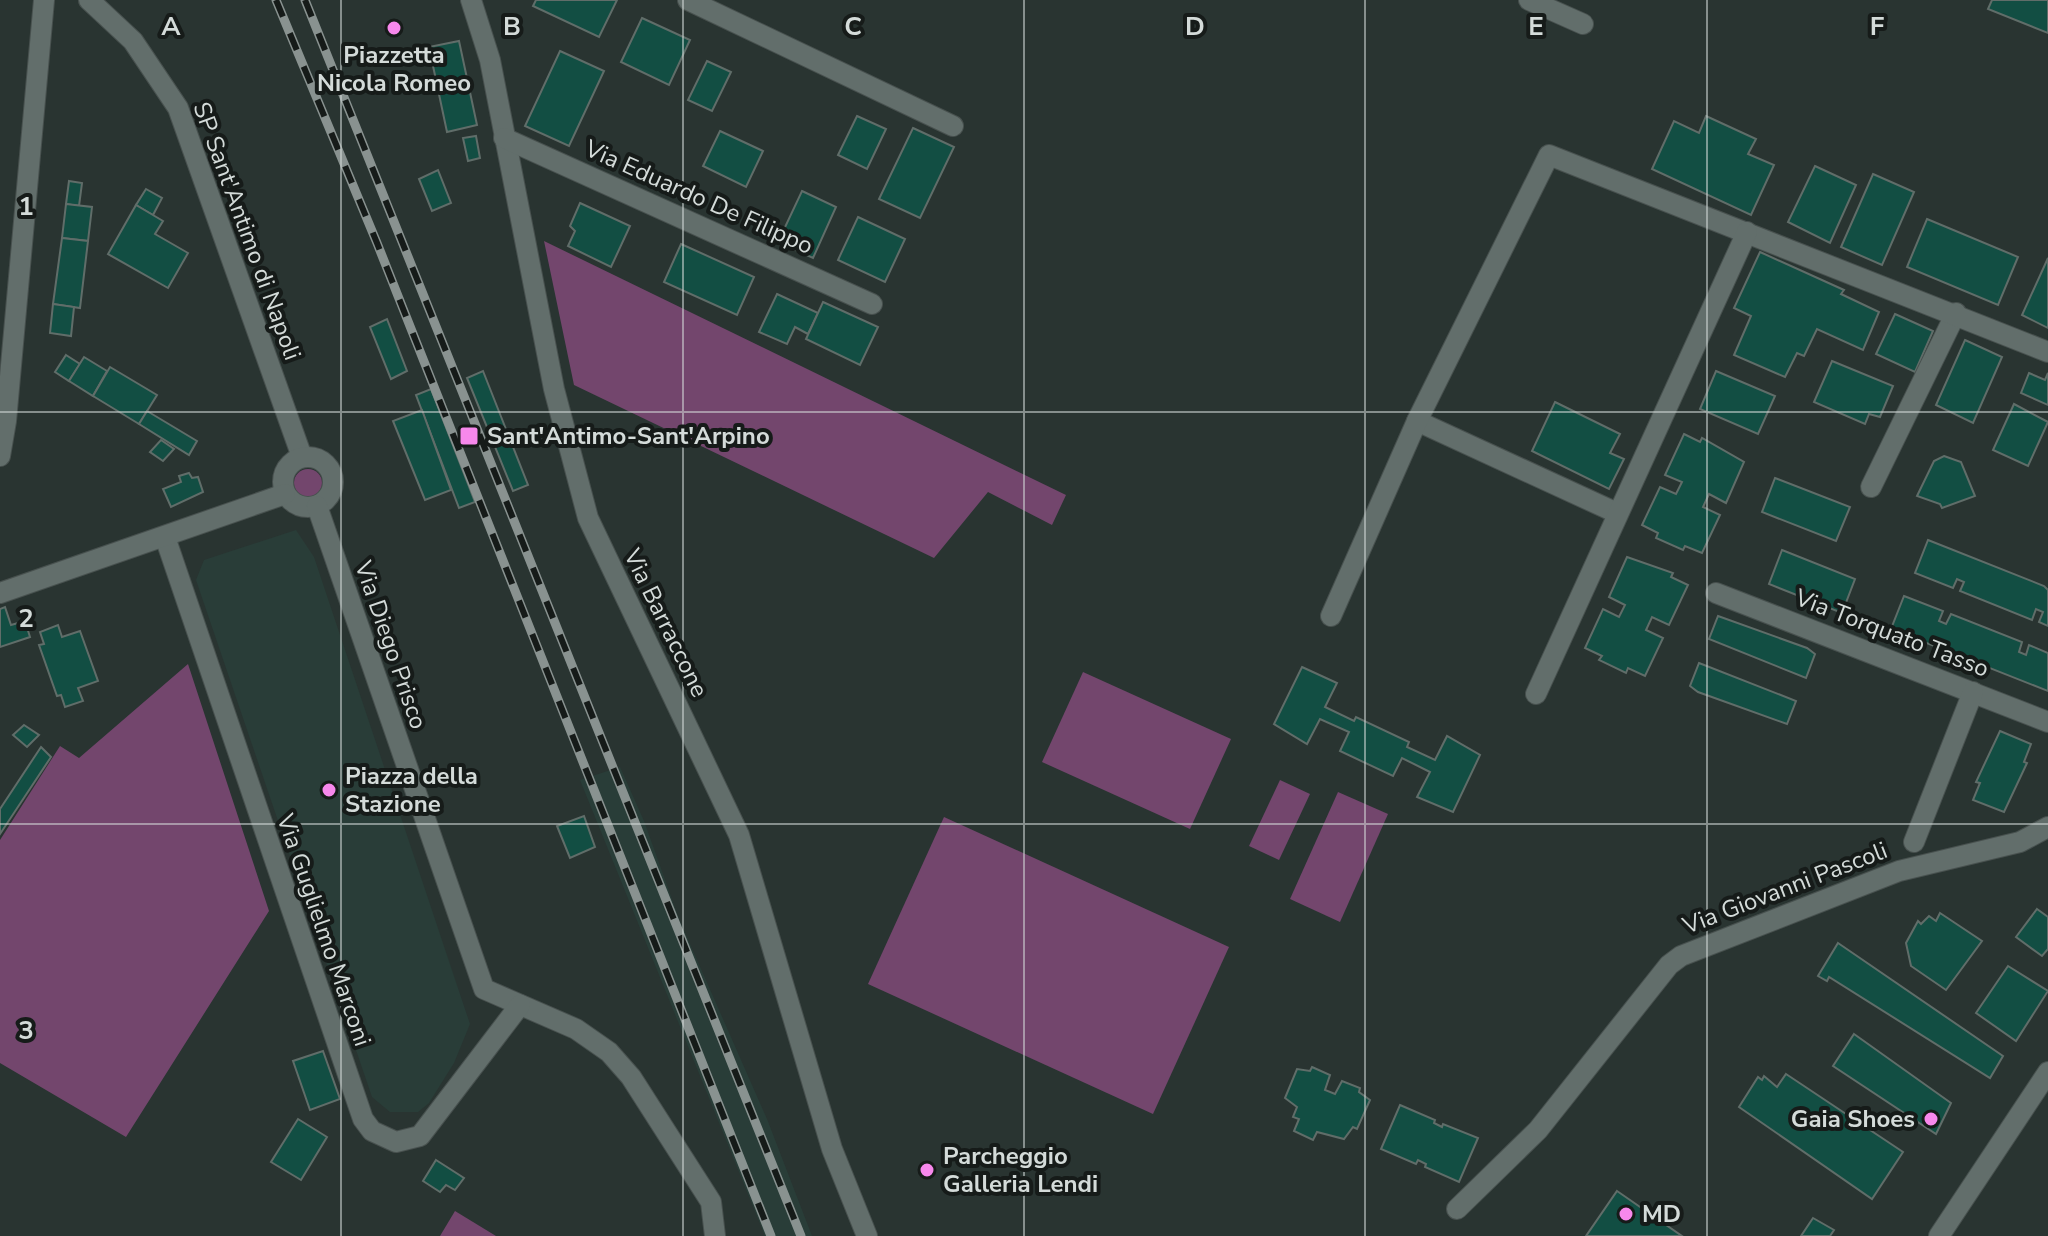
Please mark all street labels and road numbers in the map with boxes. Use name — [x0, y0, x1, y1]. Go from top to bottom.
street label: SP Sant'Antimo di Napoli — [185, 98, 309, 364]
street label: Via Eduardo De Filippo — [579, 132, 818, 262]
street label: Via Barraccone — [616, 543, 716, 702]
street label: Via Diego Prisco — [347, 556, 435, 733]
street label: Via Torquato Tasso — [1790, 581, 1993, 685]
street label: Via Guglielmo Marconi — [269, 809, 379, 1050]
street label: Via Giovanni Pascoli — [1677, 834, 1892, 942]

